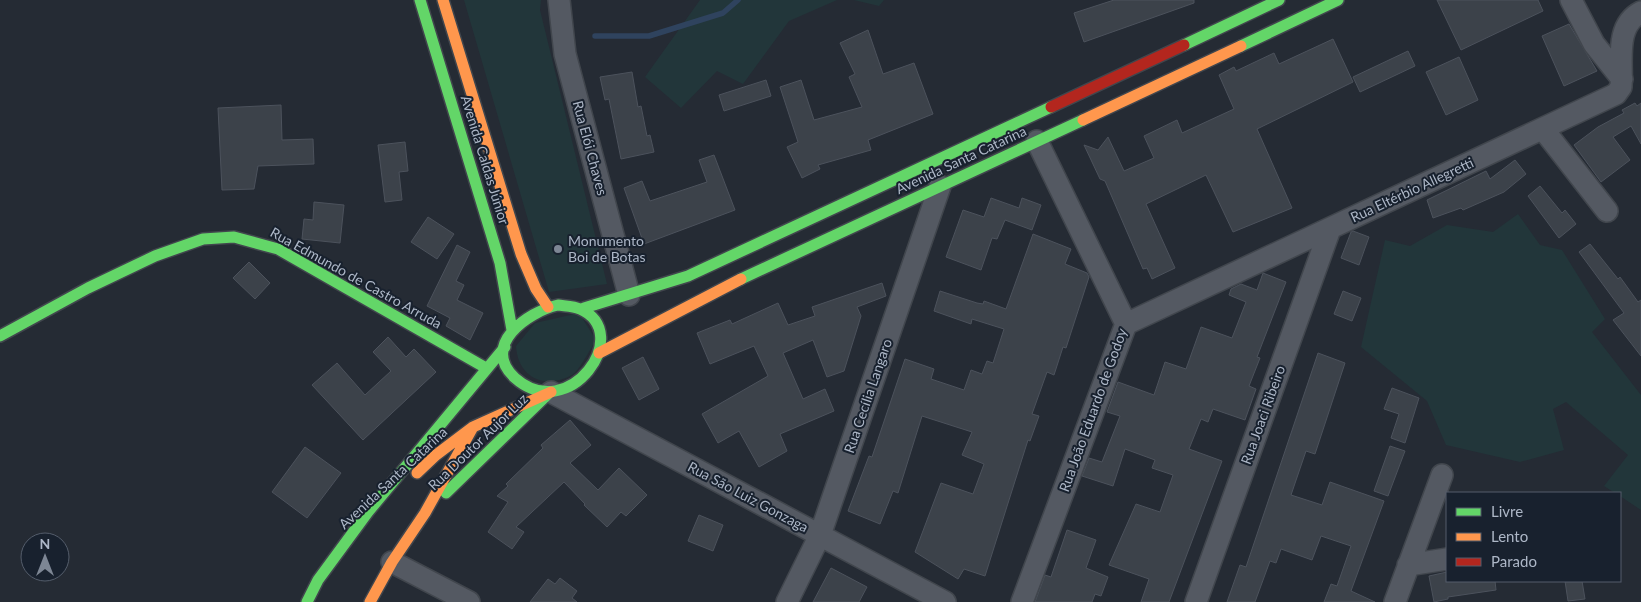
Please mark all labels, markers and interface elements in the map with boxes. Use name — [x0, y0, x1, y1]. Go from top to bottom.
street label: Avenida Caldas Júnior — [458, 93, 513, 227]
street label: Rua Elói Chaves — [570, 99, 611, 197]
street label: Avenida Santa Catarina — [893, 122, 1029, 197]
street label: Rua Eltérbio Allegretti — [1348, 154, 1476, 226]
street label: Rua Edmundo de Castro Arruda — [268, 223, 445, 332]
place label: Monumento Boi de Botas — [568, 232, 645, 265]
marker: Monumento Boi de Botas — [552, 243, 564, 255]
street label: Rua João Eduardo de Godoy — [1055, 325, 1130, 494]
street label: Rua Cecília Langaro — [840, 336, 895, 455]
street label: Rua Joaci Ribeiro — [1237, 363, 1288, 467]
street label: Rua Doutor Aujor Luz — [424, 390, 531, 493]
street label: Avenida Santa Catarina — [335, 423, 450, 532]
street label: Rua São Luiz Gonzaga — [685, 458, 811, 536]
legend — [1446, 492, 1621, 582]
text: Livre — [1491, 502, 1523, 520]
text: Lento — [1491, 527, 1528, 545]
north arrow — [20, 532, 70, 582]
text: N — [40, 535, 50, 552]
text: Parado — [1491, 552, 1537, 570]

